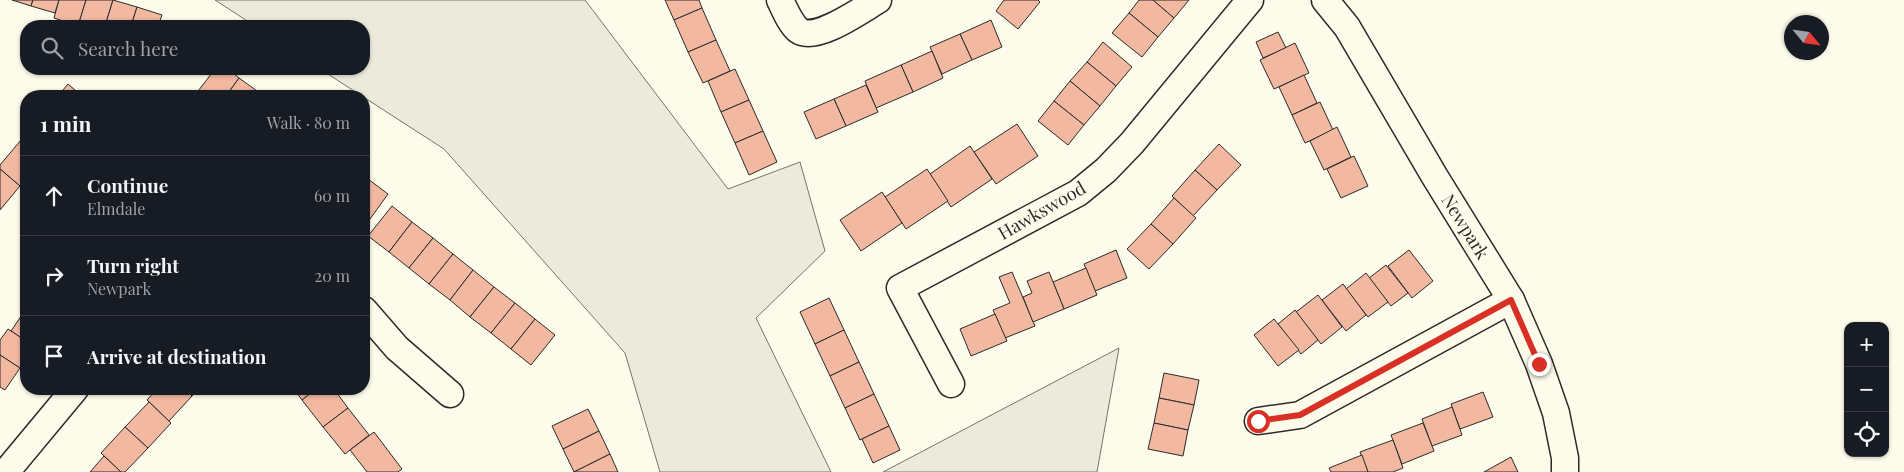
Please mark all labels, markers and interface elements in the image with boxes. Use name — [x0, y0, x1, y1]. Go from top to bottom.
north arrow — [1784, 15, 1829, 60]
search box — [20, 20, 370, 75]
icon: search — [38, 34, 66, 62]
text: Search here — [78, 35, 178, 61]
text: 1 min — [40, 109, 91, 137]
text: Walk · 80 m — [267, 112, 350, 133]
text: Continue — [87, 172, 168, 198]
street label: Hawkswood — [993, 175, 1090, 245]
icon: ahead — [40, 182, 68, 210]
text: 60 m — [314, 185, 350, 206]
street label: Newpark — [1437, 189, 1495, 264]
text: Elmdale — [87, 198, 145, 219]
text: Turn right — [87, 252, 179, 278]
icon: right — [40, 262, 68, 290]
text: 20 m — [315, 265, 350, 286]
text: Newpark — [87, 278, 151, 299]
map controls — [1844, 322, 1889, 457]
button: + — [1844, 322, 1889, 367]
icon: arrive — [40, 342, 68, 370]
text: Arrive at destination — [87, 343, 267, 369]
route end — [1528, 353, 1551, 376]
button: − — [1844, 367, 1889, 412]
route start — [1247, 410, 1270, 433]
button: locate — [1844, 412, 1889, 457]

